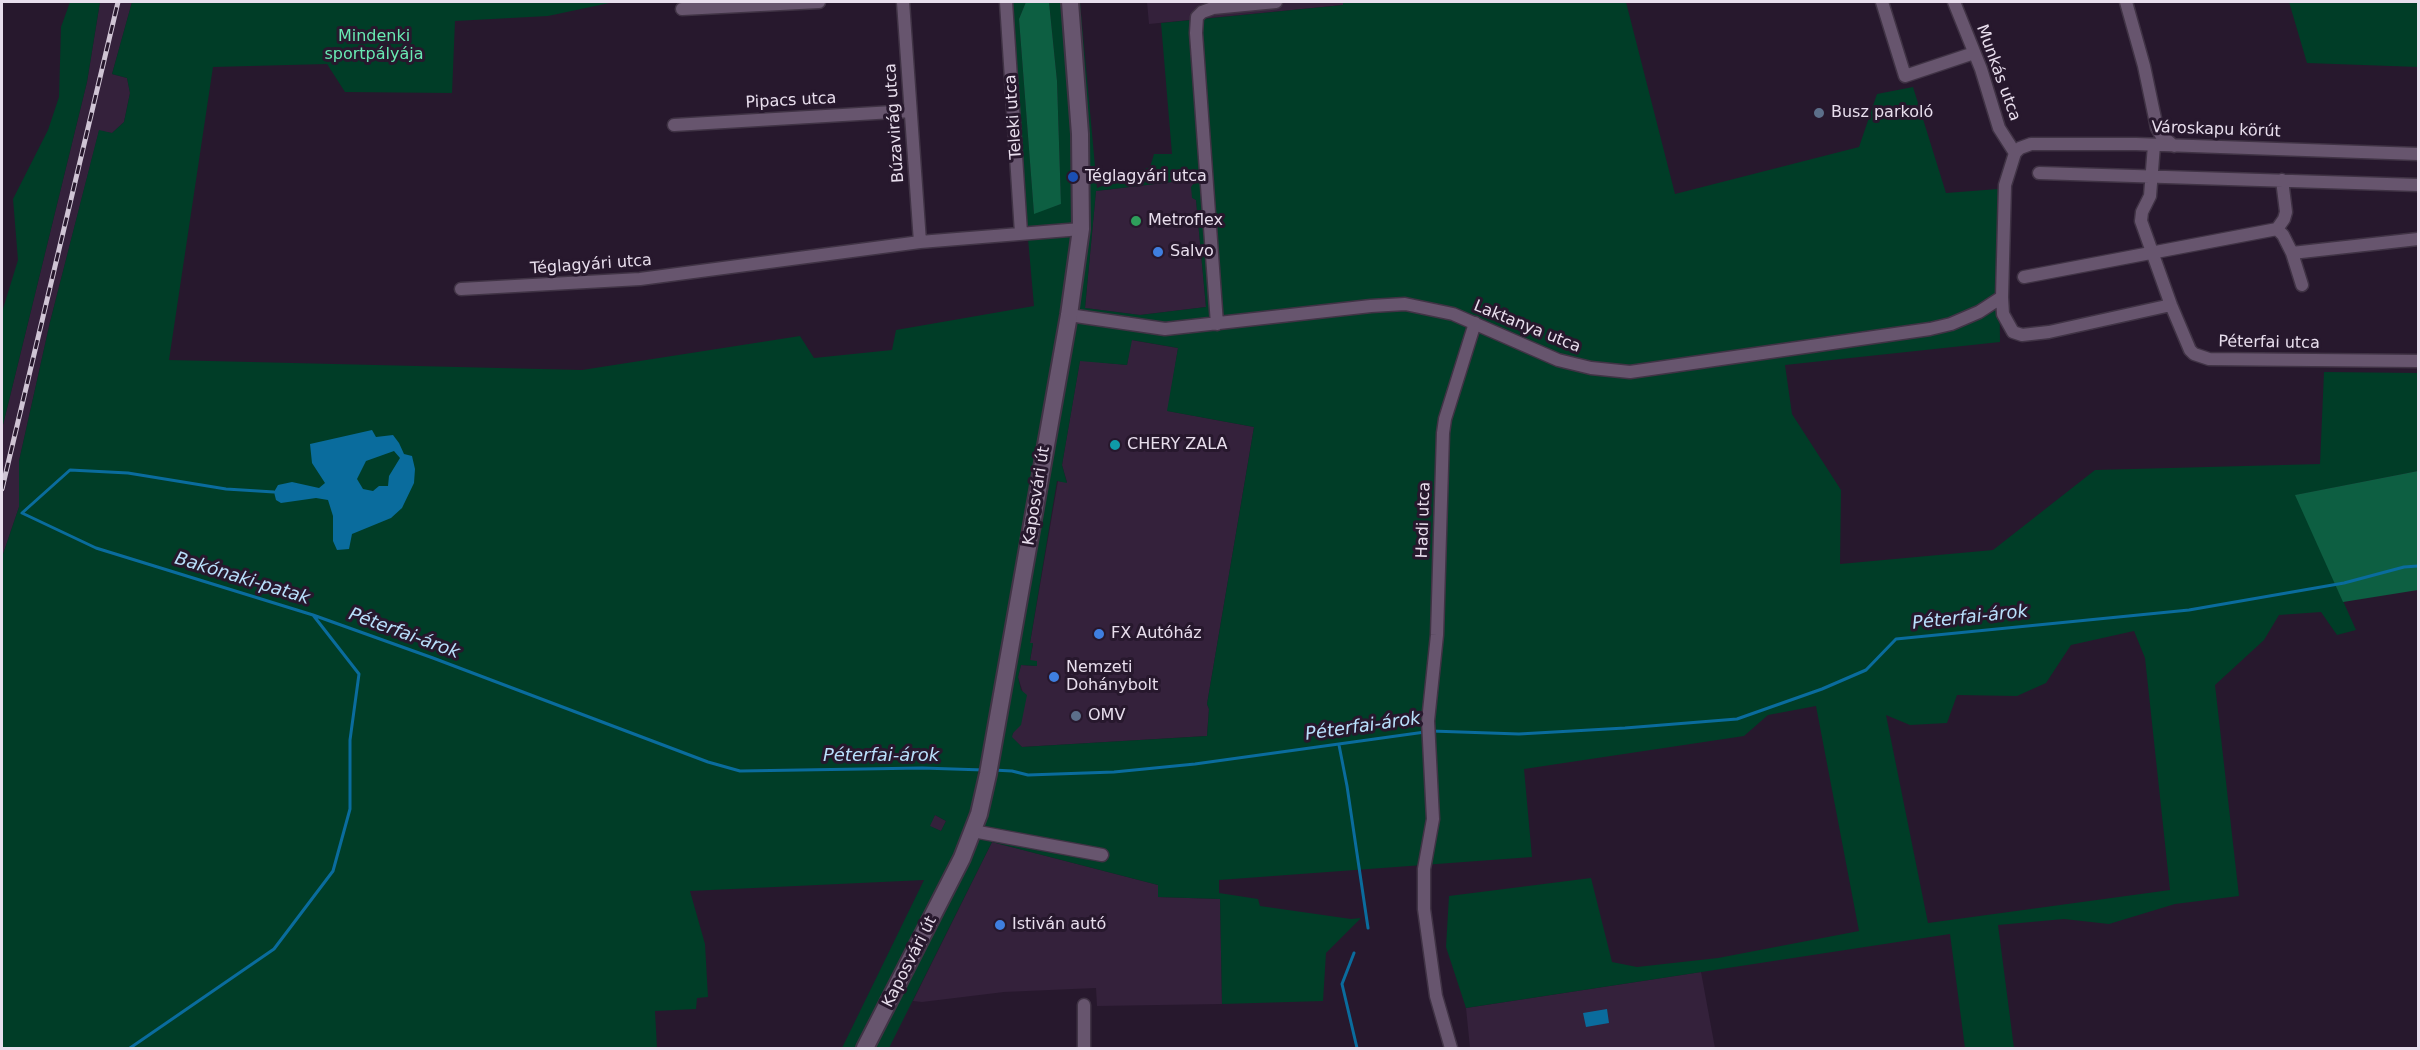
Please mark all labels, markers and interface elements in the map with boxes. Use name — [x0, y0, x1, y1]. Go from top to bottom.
street label: Munkás utca — [1972, 22, 2024, 124]
park label: Mindenki sportpályája — [324, 27, 424, 65]
street label: Búzavirág utca — [881, 63, 909, 183]
street label: Teleki utca — [1001, 74, 1027, 160]
street label: Pipacs utca — [745, 89, 837, 113]
place label: Busz parkoló — [1831, 103, 1933, 123]
marker: Busz parkoló — [1812, 106, 1826, 120]
street label: Városkapu körút — [2151, 118, 2281, 142]
place label: Téglagyári utca — [1085, 167, 1207, 187]
marker: Téglagyári utca — [1066, 170, 1080, 184]
place label: Metroflex — [1148, 211, 1223, 231]
marker: Metroflex — [1129, 214, 1143, 228]
place label: Salvo — [1170, 242, 1214, 262]
marker: Salvo — [1151, 245, 1165, 259]
street label: Téglagyári utca — [530, 251, 652, 279]
street label: Laktanya utca — [1471, 297, 1583, 357]
street label: Péterfai utca — [2218, 333, 2320, 353]
place label: CHERY ZALA — [1127, 435, 1227, 455]
marker: CHERY ZALA — [1108, 438, 1122, 452]
street label: Kaposvári út — [1020, 445, 1054, 547]
street label: Hadi utca — [1413, 481, 1435, 559]
water label: Bakónaki-patak — [172, 548, 312, 610]
water label: Péterfai-árok — [1911, 601, 2029, 635]
water label: Péterfai-árok — [346, 604, 462, 664]
place label: FX Autóház — [1111, 624, 1202, 644]
marker: FX Autóház — [1092, 627, 1106, 641]
place label: Nemzeti Dohánybolt — [1066, 658, 1158, 696]
marker: Nemzeti Dohánybolt — [1047, 670, 1061, 684]
place label: OMV — [1088, 706, 1125, 726]
water label: Péterfai-árok — [1304, 708, 1422, 746]
marker: OMV — [1069, 709, 1083, 723]
water label: Péterfai-árok — [823, 745, 939, 767]
street label: Kaposvári út — [879, 913, 941, 1011]
place label: Istiván autó — [1012, 915, 1106, 935]
marker: Istiván autó — [993, 918, 1007, 932]

